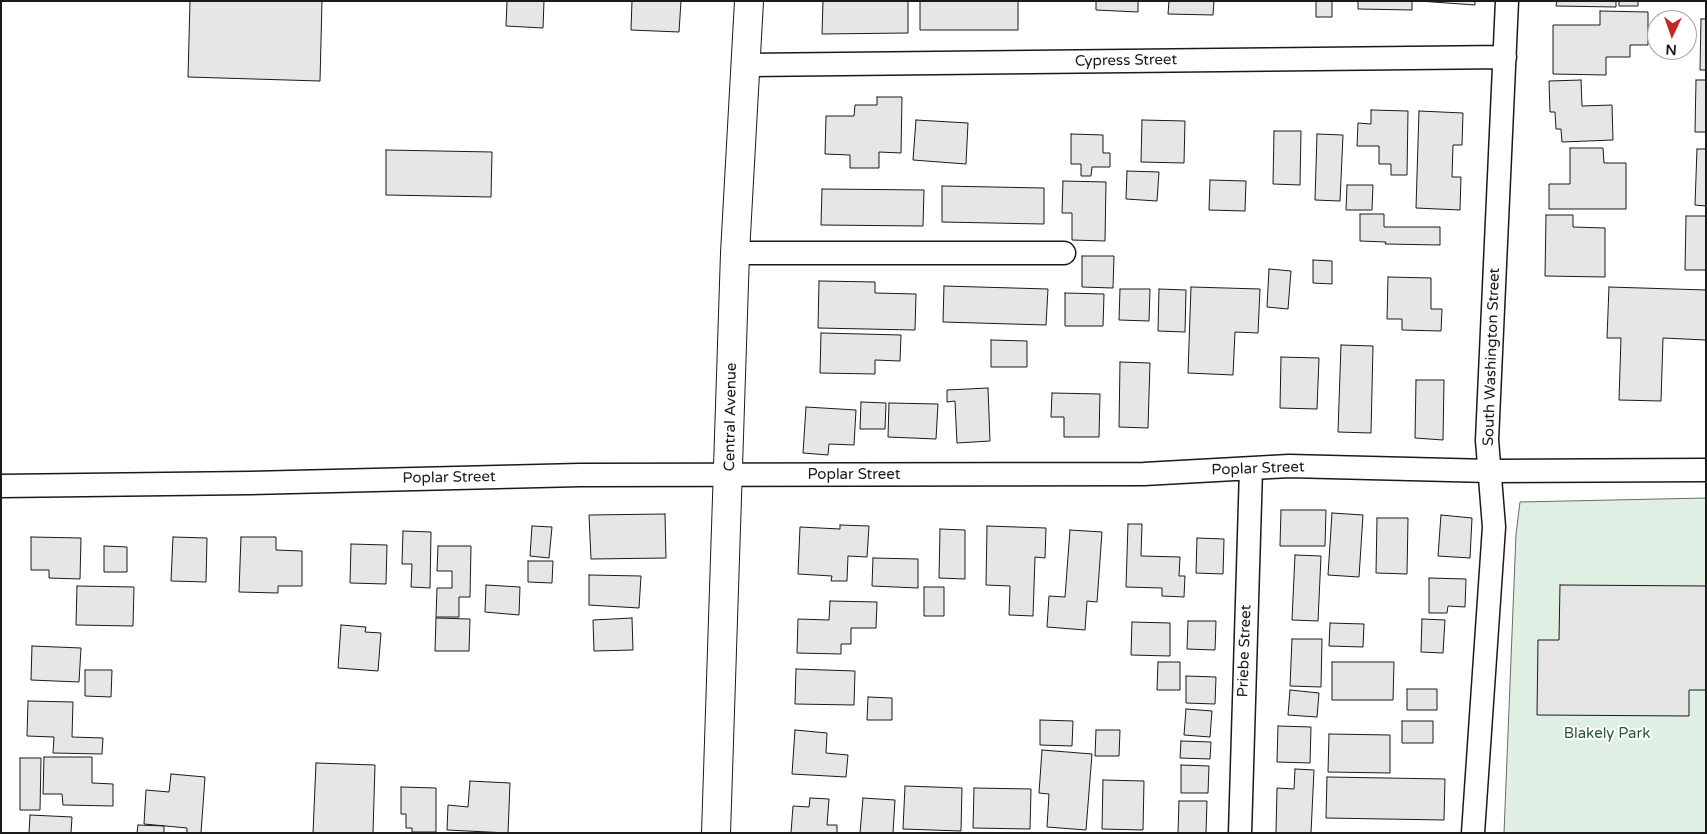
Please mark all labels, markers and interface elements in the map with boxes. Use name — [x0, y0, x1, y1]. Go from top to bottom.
north arrow — [1647, 10, 1697, 60]
text: N — [1665, 41, 1677, 58]
street label: Cypress Street — [1075, 51, 1177, 71]
street label: South Washington Street — [1480, 267, 1504, 447]
street label: Central Avenue — [721, 362, 741, 472]
street label: Poplar Street — [1211, 458, 1305, 480]
street label: Poplar Street — [807, 466, 901, 484]
street label: Poplar Street — [402, 468, 496, 488]
street label: Priebe Street — [1234, 604, 1256, 698]
park label: Blakely Park — [1564, 725, 1650, 743]

